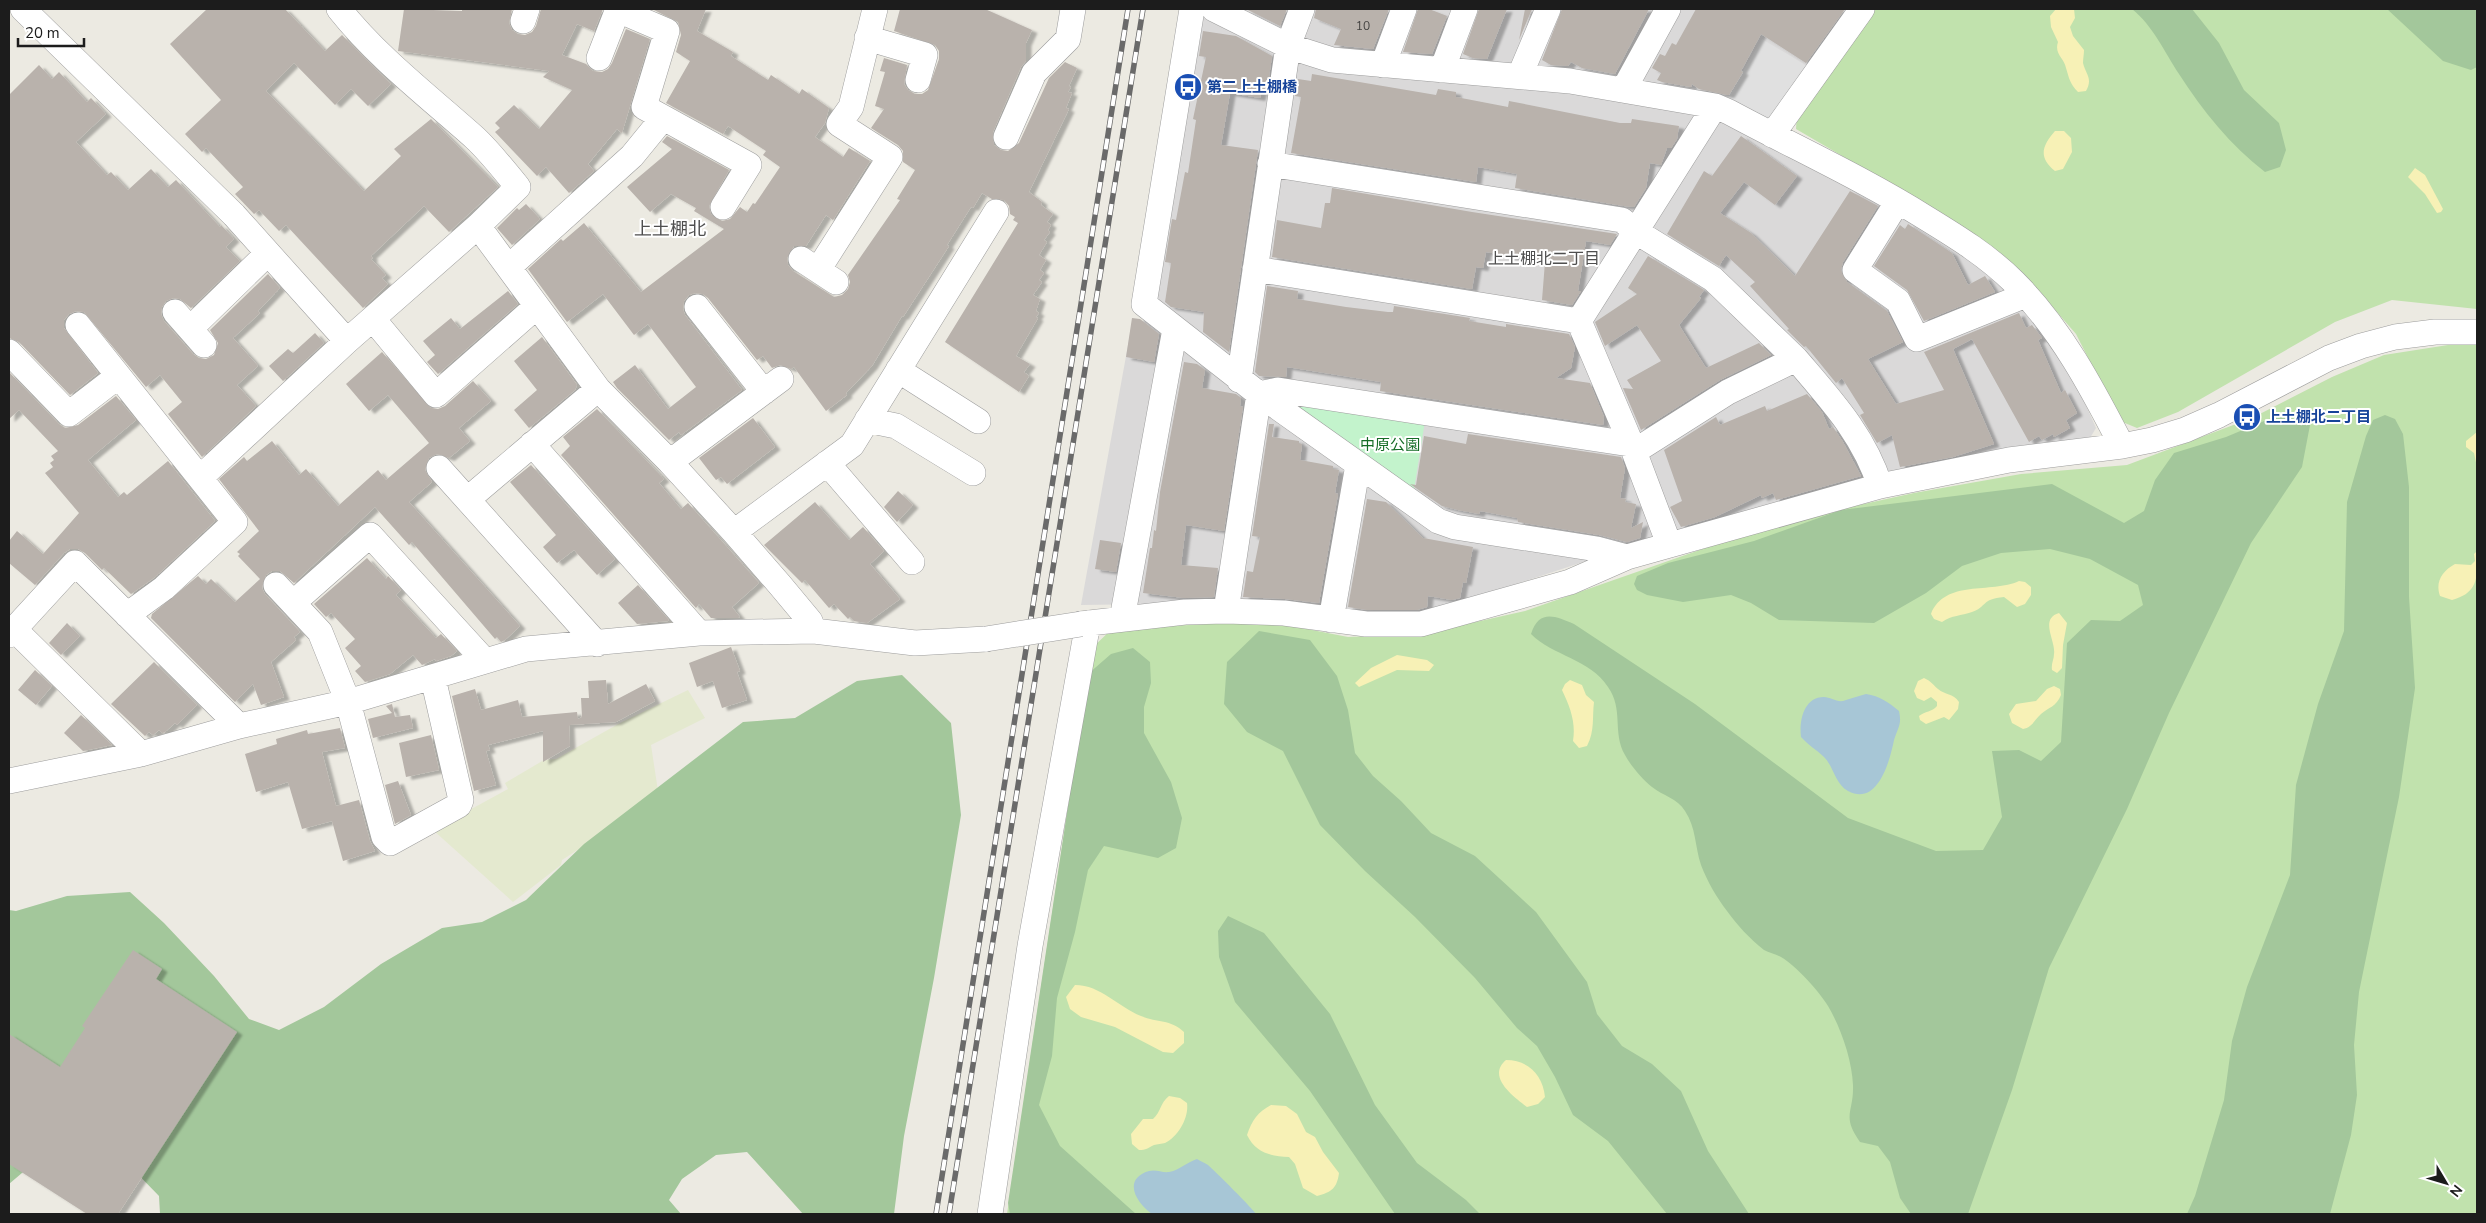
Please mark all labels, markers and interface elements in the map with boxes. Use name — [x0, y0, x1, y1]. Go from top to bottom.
scale bar — [18, 15, 84, 47]
house number: 10 — [1356, 18, 1370, 34]
text: 20 m — [25, 23, 60, 43]
bus stop icon: 第二上土棚橋 — [1173, 72, 1203, 102]
place label: 第二上土棚橋 — [1207, 77, 1298, 97]
district label: 上土棚北 — [634, 217, 706, 241]
district label: 上土棚北二丁目 — [1488, 248, 1600, 270]
bus stop icon: 上土棚北二丁目 — [2232, 402, 2262, 432]
place label: 上土棚北二丁目 — [2266, 407, 2371, 427]
park label: 中原公園 — [1360, 435, 1420, 455]
north arrow — [2421, 1158, 2471, 1208]
text: N — [2445, 1181, 2467, 1201]

